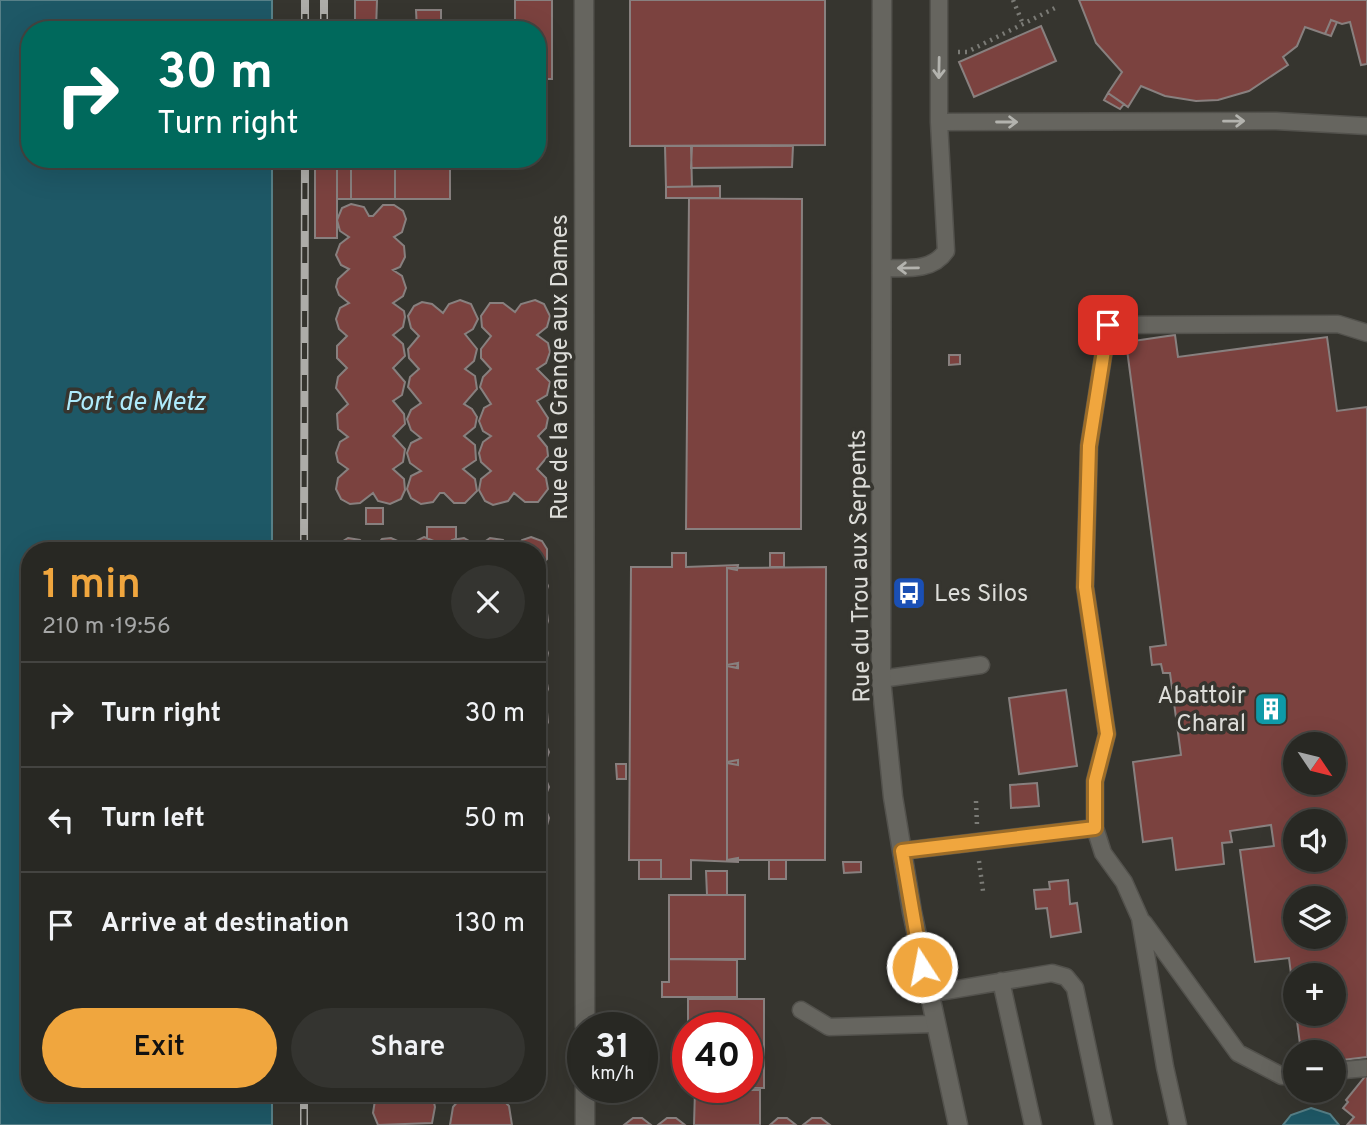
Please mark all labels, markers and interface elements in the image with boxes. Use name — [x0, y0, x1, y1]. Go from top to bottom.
text: 30 m — [157, 44, 273, 106]
icon: right — [42, 49, 133, 140]
one-way arrow — [932, 56, 946, 79]
text: Turn right — [157, 105, 299, 145]
one-way arrow — [1223, 114, 1246, 128]
one-way arrow — [995, 115, 1018, 129]
street label: Rue de la Grange aux Dames — [546, 214, 576, 520]
one-way arrow — [897, 261, 920, 275]
pin — [1078, 295, 1138, 355]
icon: arrive — [1089, 306, 1127, 344]
water label: Port de Metz — [65, 387, 207, 420]
street label: Rue du Trou aux Serpents — [844, 429, 878, 703]
text: 1 min — [42, 560, 141, 613]
button: close — [451, 565, 525, 639]
bus stop icon: Les Silos — [890, 574, 928, 612]
place label: Les Silos — [934, 580, 1028, 610]
text: 210 m · 19:56 — [42, 613, 171, 642]
place label: Abattoir Charal — [1157, 682, 1246, 740]
building icon: Abattoir Charal — [1252, 690, 1290, 728]
icon: right — [42, 696, 80, 734]
text: Turn right — [101, 698, 221, 731]
text: 30 m — [465, 698, 525, 731]
north arrow — [1283, 732, 1346, 794]
map controls — [1283, 732, 1346, 1103]
icon: left — [42, 801, 80, 839]
text: Turn left — [101, 803, 205, 836]
text: 50 m — [464, 803, 525, 836]
button: sound — [1283, 809, 1346, 872]
button: layers — [1283, 886, 1346, 949]
icon: arrive — [42, 906, 80, 944]
text: Arrive at destination — [101, 908, 349, 941]
text: 130 m — [455, 908, 525, 941]
position arrow — [885, 930, 959, 1004]
button: + — [1283, 963, 1346, 1026]
button: Exit — [42, 1008, 277, 1088]
button: Share — [291, 1008, 525, 1088]
speed limit sign: 40 — [672, 1012, 763, 1103]
text: 31 — [595, 1026, 630, 1070]
button: − — [1283, 1040, 1346, 1103]
text: km/h — [591, 1063, 634, 1086]

